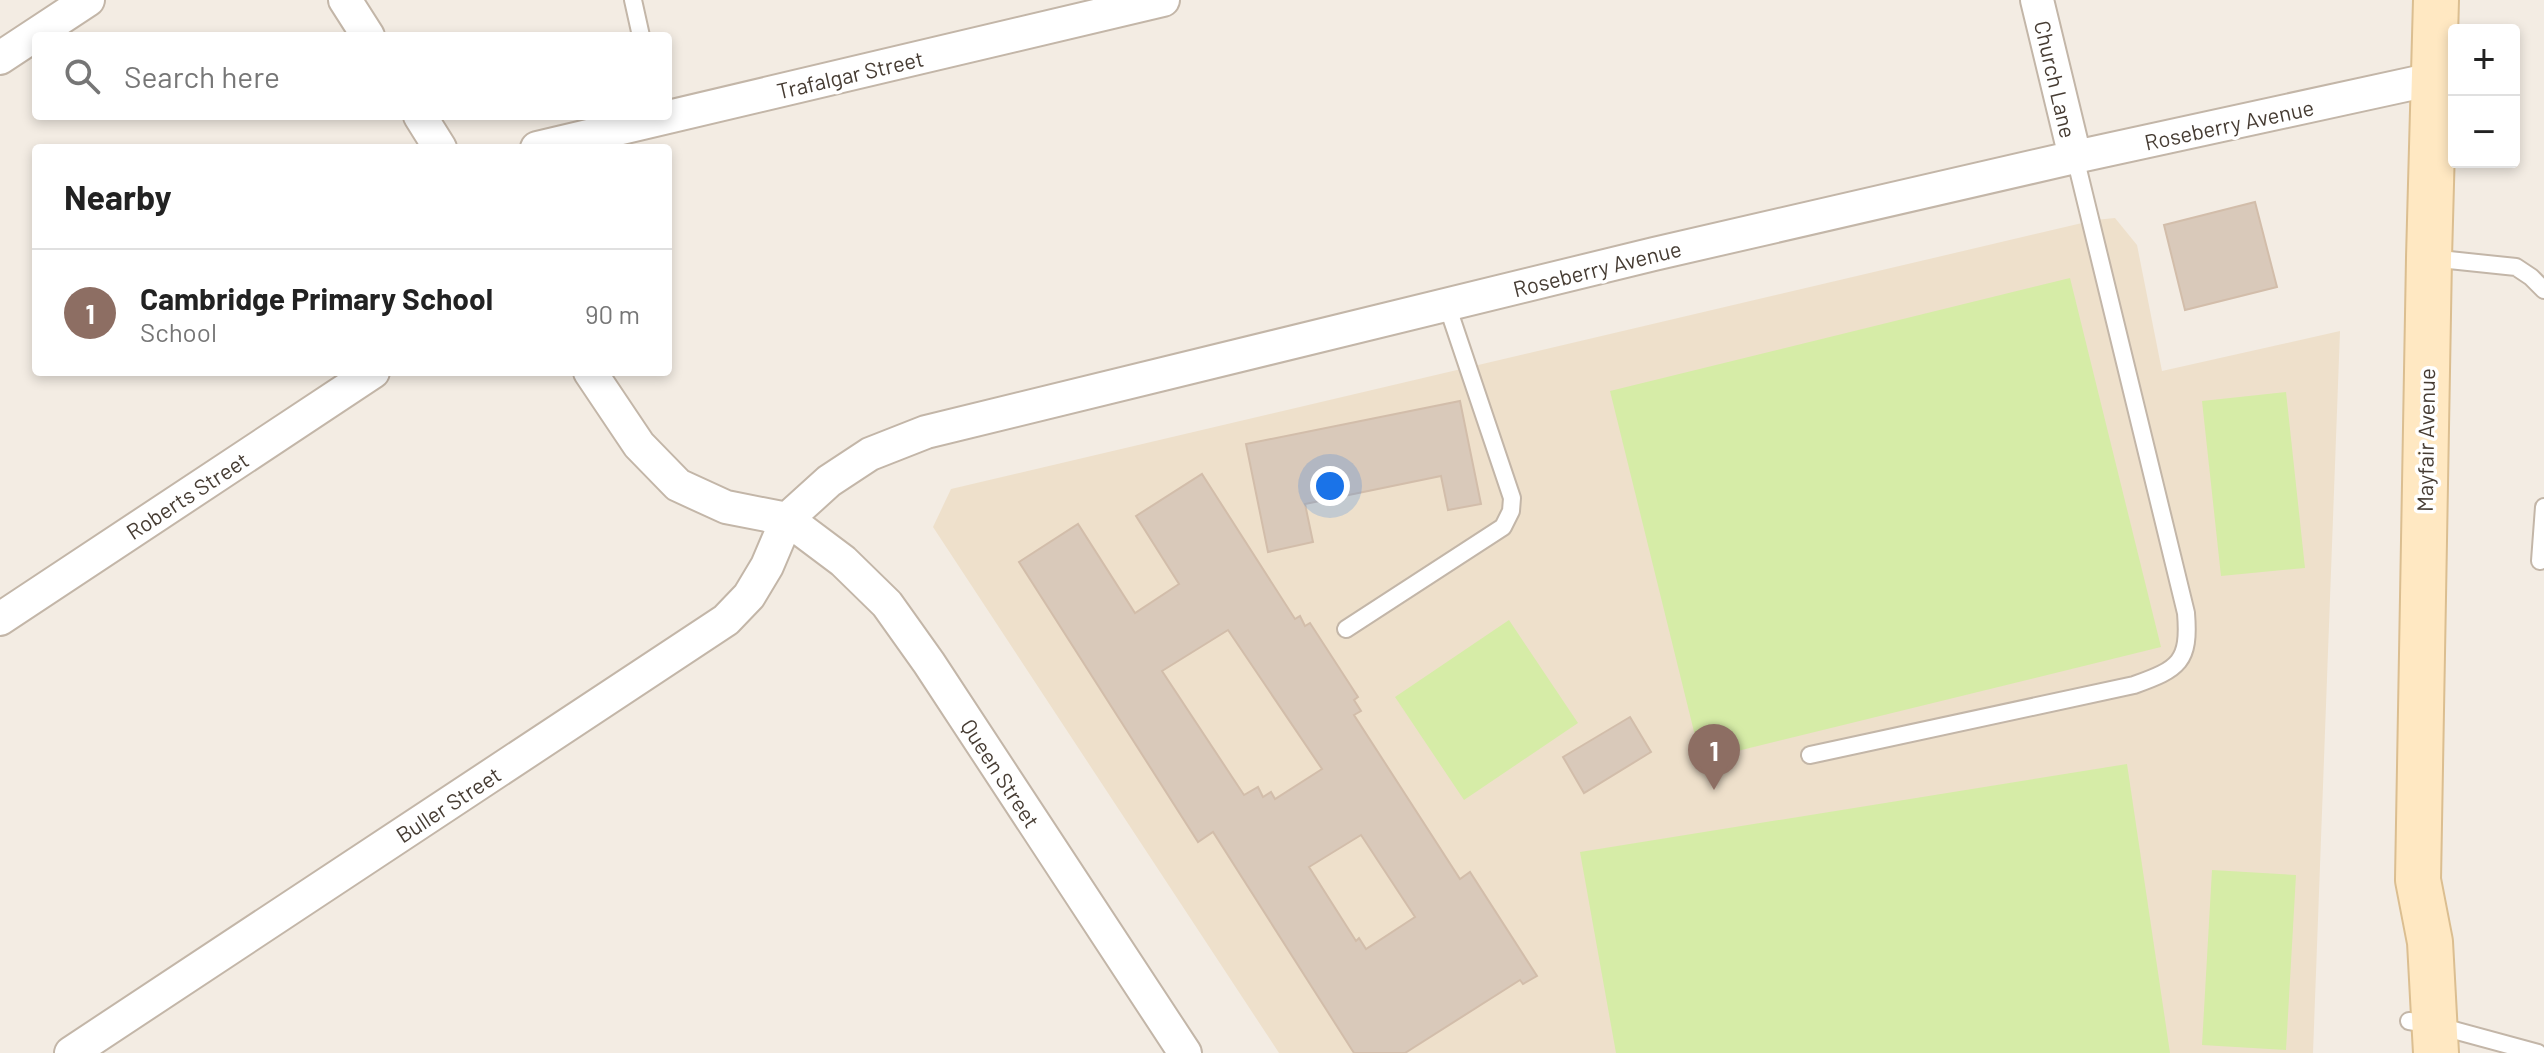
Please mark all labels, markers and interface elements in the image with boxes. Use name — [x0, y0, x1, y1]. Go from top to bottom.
street label: Church Lane — [2030, 18, 2082, 140]
map controls — [2448, 24, 2520, 168]
button: + — [2448, 24, 2520, 96]
search box — [32, 32, 672, 120]
street label: Trafalgar Street — [774, 44, 926, 104]
icon: search — [60, 54, 104, 98]
text: Search here — [124, 58, 280, 94]
street label: Roseberry Avenue — [2142, 93, 2316, 155]
button: − — [2448, 96, 2520, 168]
text: Nearby — [64, 176, 172, 217]
street label: Roseberry Avenue — [1510, 235, 1684, 301]
text: Cambridge Primary School — [140, 280, 493, 316]
text: 1 — [85, 298, 95, 329]
text: 90 m — [585, 298, 640, 329]
text: School — [140, 316, 217, 347]
street label: Mayfair Avenue — [2411, 368, 2439, 512]
street label: Roberts Street — [121, 446, 253, 544]
your location — [1310, 466, 1350, 506]
street label: Queen Street — [956, 714, 1046, 832]
pin: 1 — [1688, 724, 1740, 790]
street label: Buller Street — [391, 761, 505, 847]

